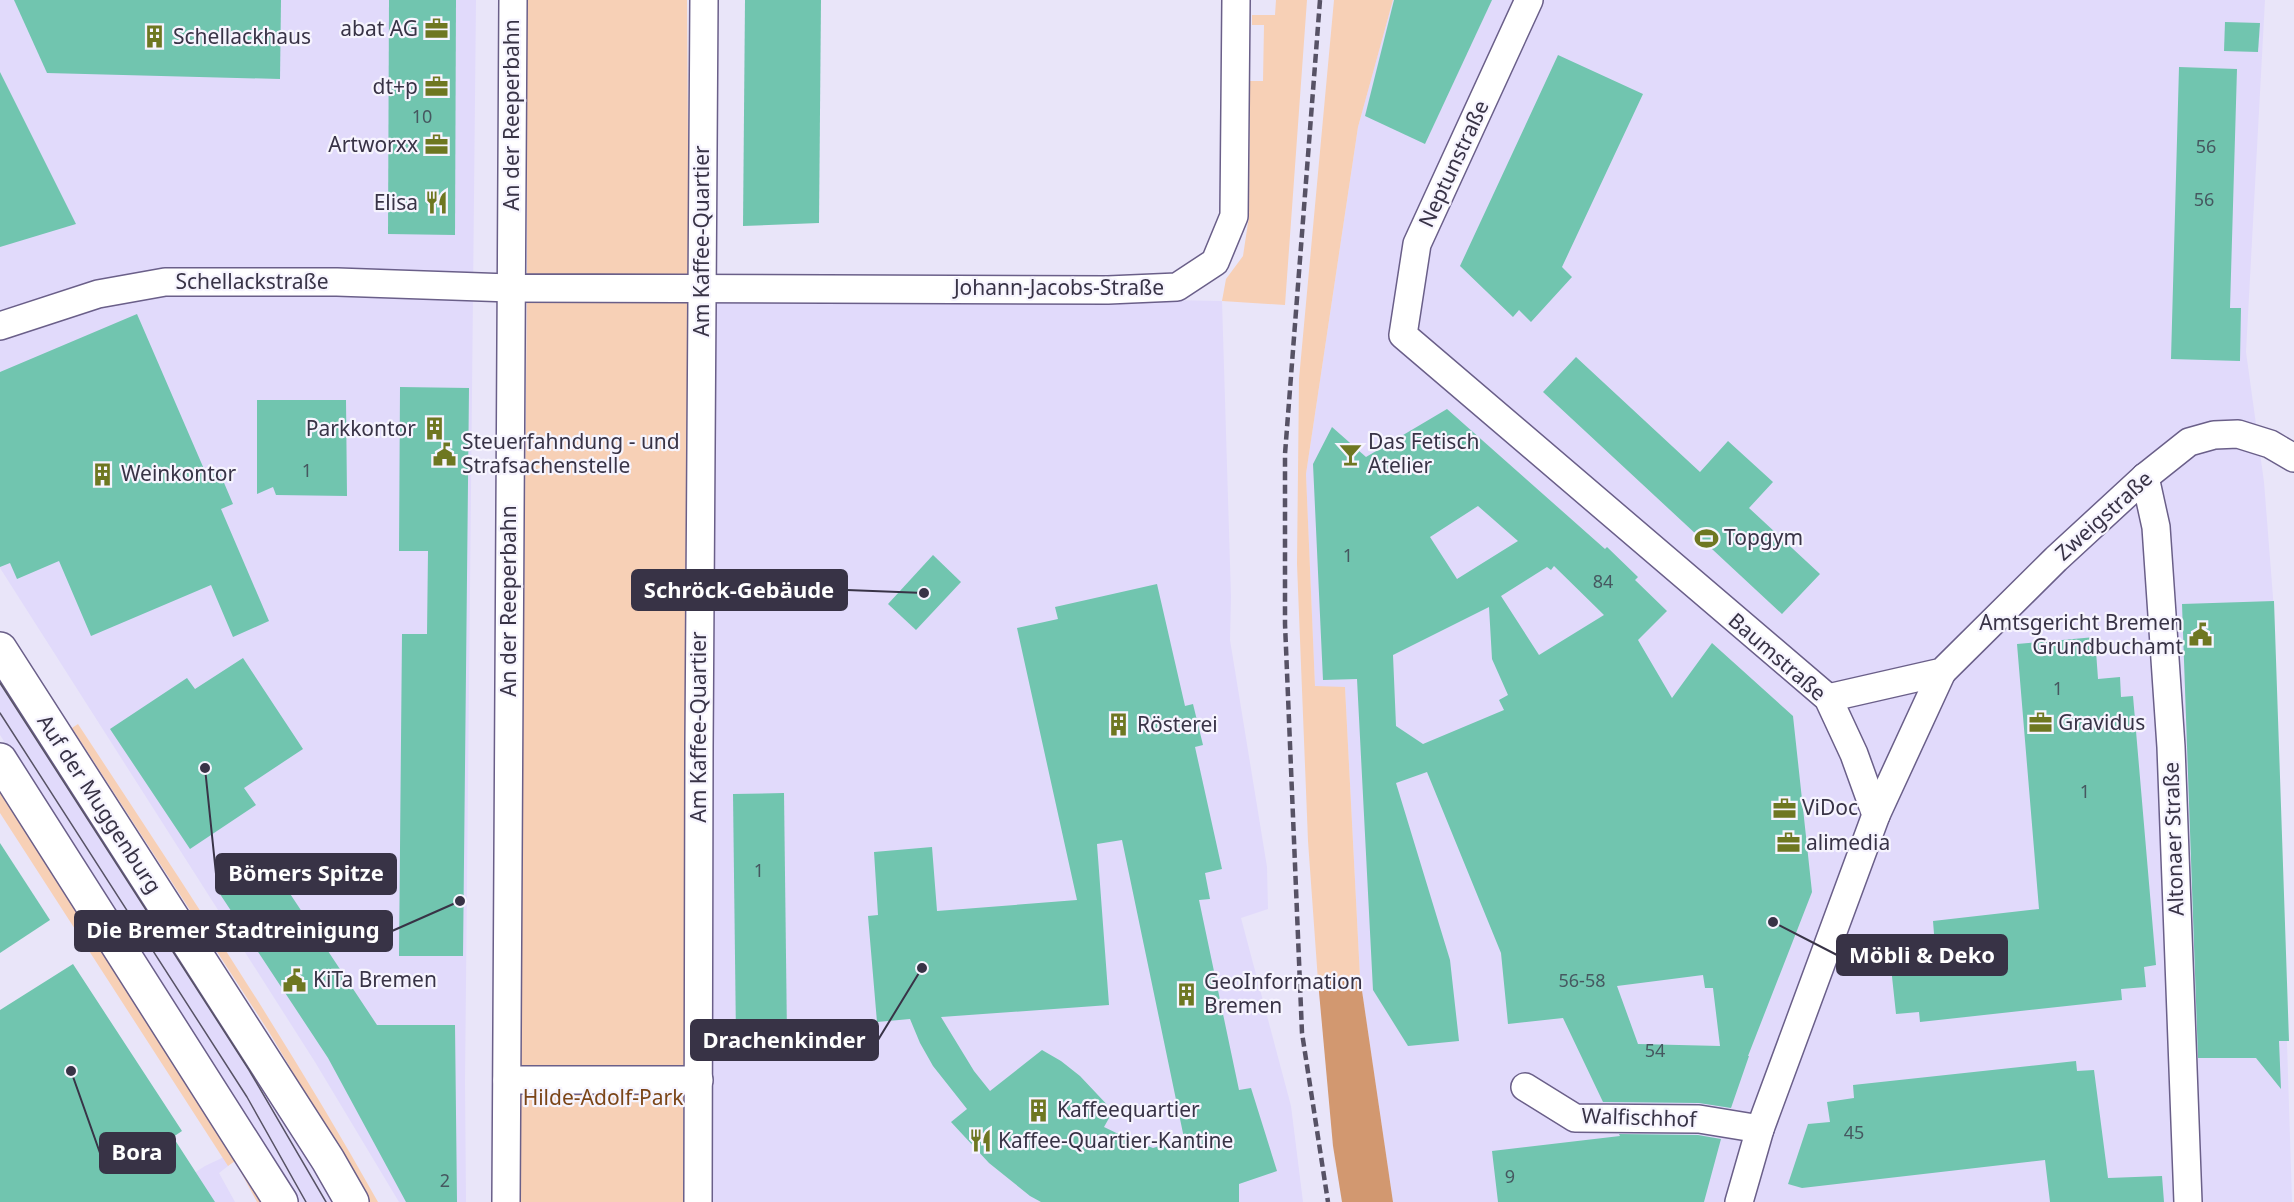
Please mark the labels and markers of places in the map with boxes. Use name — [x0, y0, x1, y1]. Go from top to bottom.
place label: abat AG — [340, 14, 418, 42]
office icon: abat AG — [423, 16, 449, 42]
place label: Schellackhaus — [173, 22, 311, 50]
building icon: Schellackhaus — [142, 24, 168, 50]
place label: dt+p — [373, 72, 418, 100]
office icon: dt+p — [423, 74, 449, 100]
place label: Artworxx — [328, 130, 418, 158]
office icon: Artworxx — [423, 132, 449, 158]
place label: Elisa — [374, 188, 418, 216]
restaurant icon: Elisa — [423, 190, 449, 216]
place label: Parkkontor — [306, 414, 416, 442]
building icon: Parkkontor — [421, 416, 447, 442]
place label: Steuerfahndung - und Strafsachenstelle — [462, 427, 680, 479]
place label: Das Fetisch Atelier — [1368, 427, 1480, 479]
public building icon: Steuerfahndung - und Strafsachenstelle — [431, 441, 457, 467]
bar icon: Das Fetisch Atelier — [1337, 441, 1363, 467]
place label: Weinkontor — [121, 459, 237, 487]
building icon: Weinkontor — [90, 461, 116, 487]
place label: Topgym — [1724, 523, 1803, 551]
sports icon: Topgym — [1693, 525, 1719, 551]
callout: Schröck-Gebäude — [632, 570, 847, 610]
place label: Amtsgericht Bremen Grundbuchamt — [1979, 608, 2183, 660]
public building icon: Amtsgericht Bremen Grundbuchamt — [2188, 622, 2214, 648]
place label: Gravidus — [2058, 708, 2145, 736]
place label: Rösterei — [1137, 710, 1218, 738]
office icon: Gravidus — [2027, 710, 2053, 736]
building icon: Rösterei — [1106, 712, 1132, 738]
place label: ViDoc — [1802, 793, 1858, 821]
office icon: ViDoc — [1771, 795, 1797, 821]
place label: alimedia — [1806, 828, 1890, 856]
office icon: alimedia — [1775, 830, 1801, 856]
callout: Bömers Spitze — [216, 854, 396, 894]
callout: Die Bremer Stadtreinigung — [75, 911, 392, 951]
callout: Möbli & Deko — [1837, 935, 2007, 975]
place label: KiTa Bremen — [313, 965, 437, 993]
public building icon: KiTa Bremen — [282, 967, 308, 993]
place label: GeoInformation Bremen — [1204, 967, 1363, 1019]
building icon: GeoInformation Bremen — [1173, 981, 1199, 1007]
callout: Drachenkinder — [691, 1020, 878, 1060]
place label: Kaffeequartier — [1057, 1095, 1200, 1123]
building icon: Kaffeequartier — [1026, 1097, 1052, 1123]
place label: Kaffee-Quartier-Kantine — [998, 1126, 1233, 1154]
restaurant icon: Kaffee-Quartier-Kantine — [967, 1128, 993, 1154]
callout: Bora — [100, 1133, 175, 1173]

